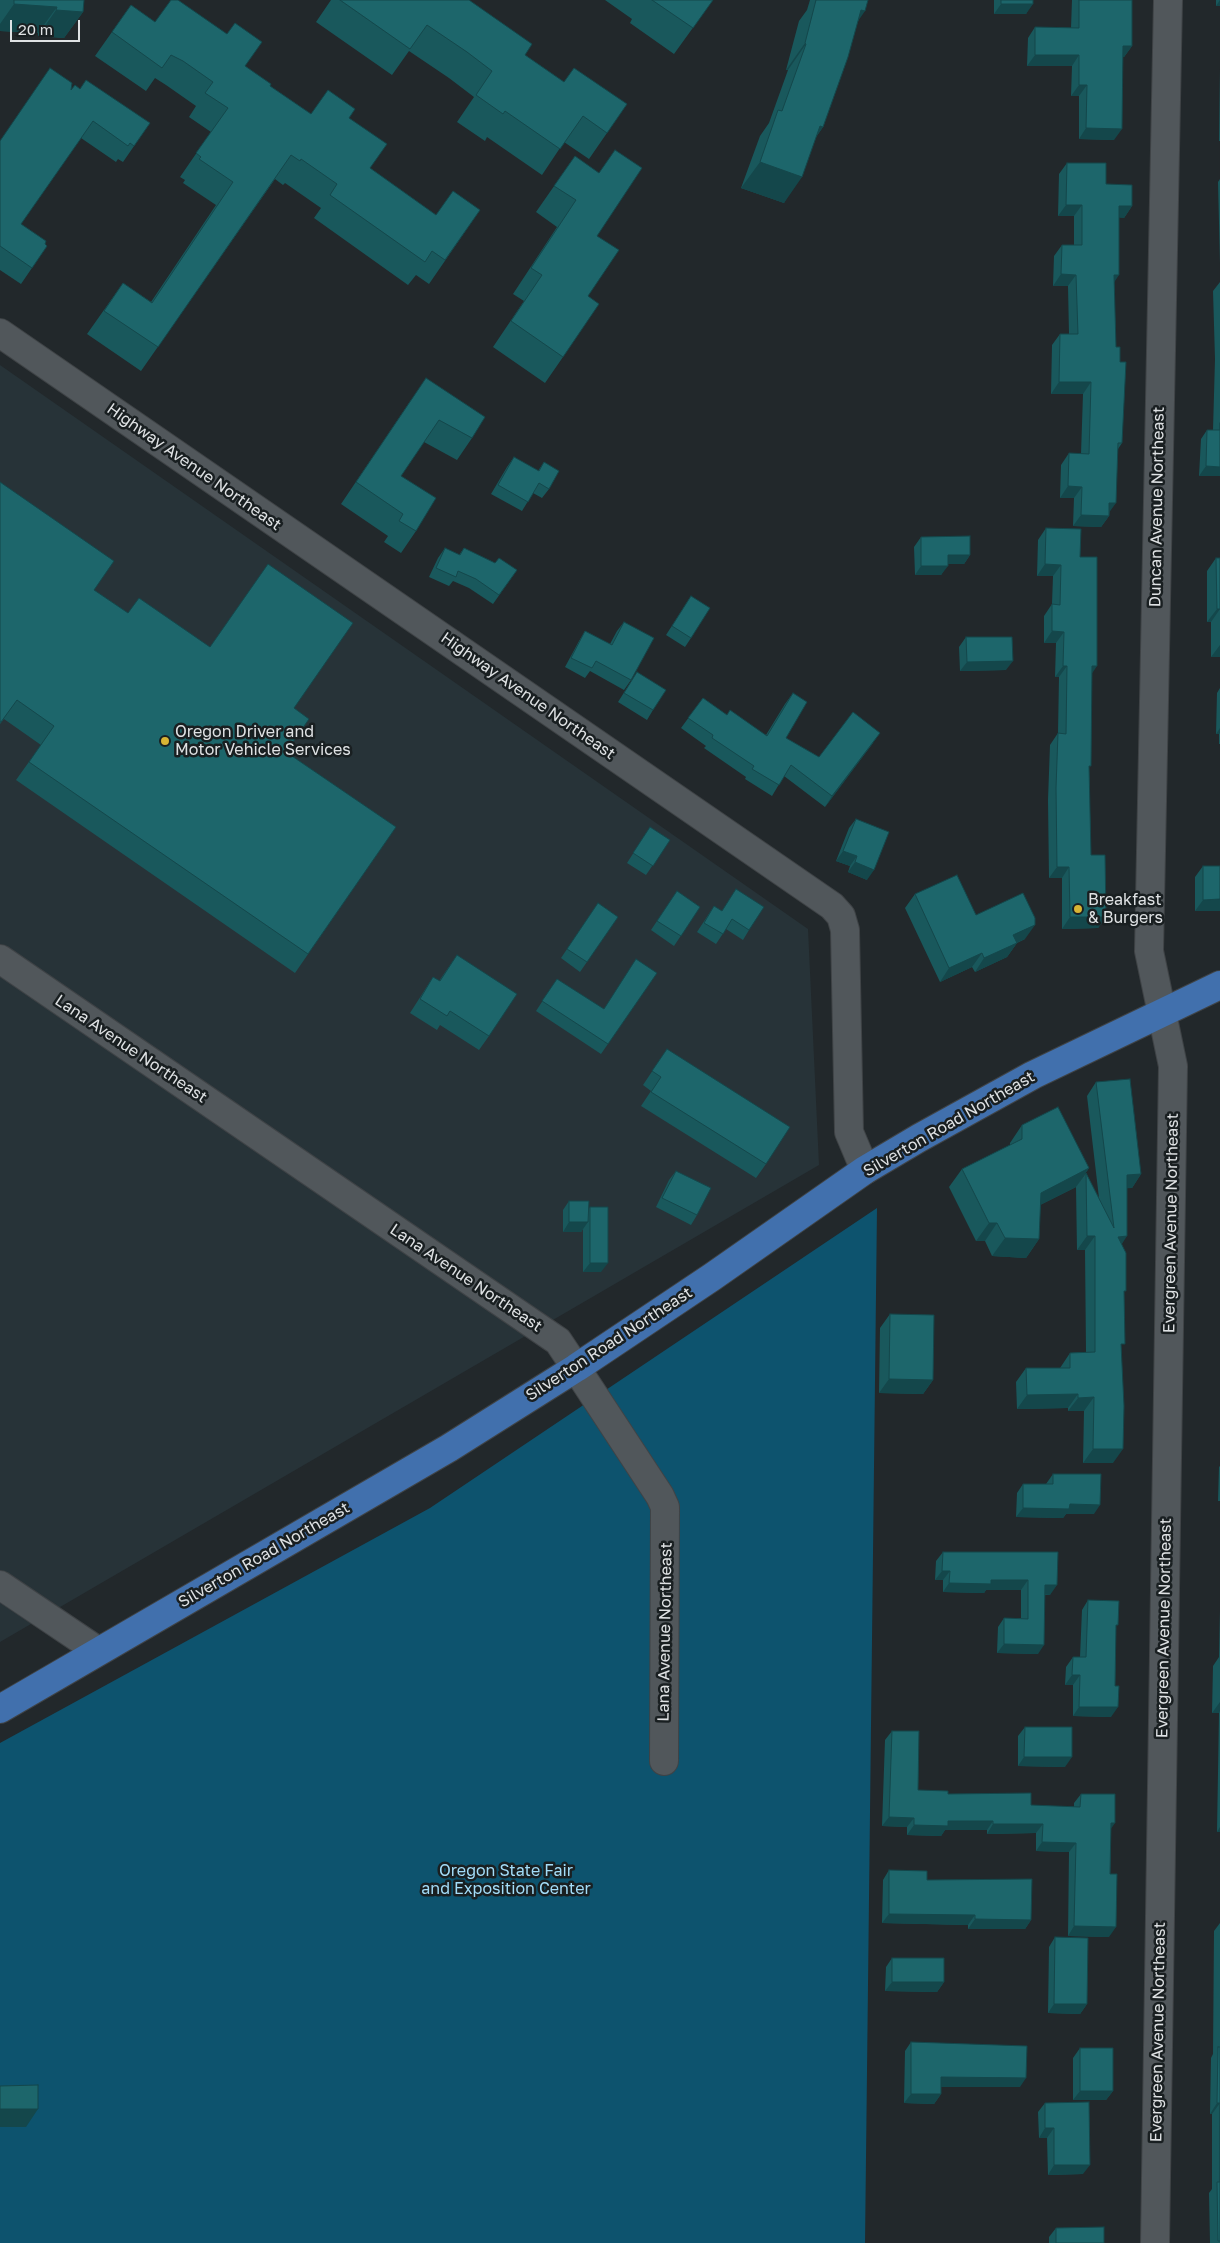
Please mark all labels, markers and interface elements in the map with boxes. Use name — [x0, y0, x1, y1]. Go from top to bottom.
scale bar — [12, 10, 82, 42]
text: 20 m — [18, 20, 53, 38]
street label: Highway Avenue Northeast — [103, 399, 285, 535]
street label: Duncan Avenue Northeast — [1146, 407, 1168, 607]
street label: Highway Avenue Northeast — [437, 628, 619, 764]
place label: Oregon Driver and Motor Vehicle Services — [175, 722, 351, 760]
marker: Oregon Driver and Motor Vehicle Services — [159, 735, 171, 747]
place label: Breakfast & Burgers — [1088, 890, 1163, 928]
marker: Breakfast & Burgers — [1072, 903, 1084, 915]
street label: Lana Avenue Northeast — [51, 991, 211, 1107]
street label: Silverton Road Northeast — [860, 1067, 1038, 1181]
street label: Evergreen Avenue Northeast — [1159, 1113, 1183, 1333]
street label: Lana Avenue Northeast — [386, 1220, 546, 1336]
street label: Silverton Road Northeast — [522, 1283, 696, 1405]
street label: Silverton Road Northeast — [175, 1498, 353, 1612]
street label: Evergreen Avenue Northeast — [1152, 1518, 1176, 1738]
street label: Lana Avenue Northeast — [654, 1542, 676, 1722]
park label: Oregon State Fair and Exposition Center — [421, 1861, 591, 1899]
street label: Evergreen Avenue Northeast — [1146, 1922, 1170, 2142]

